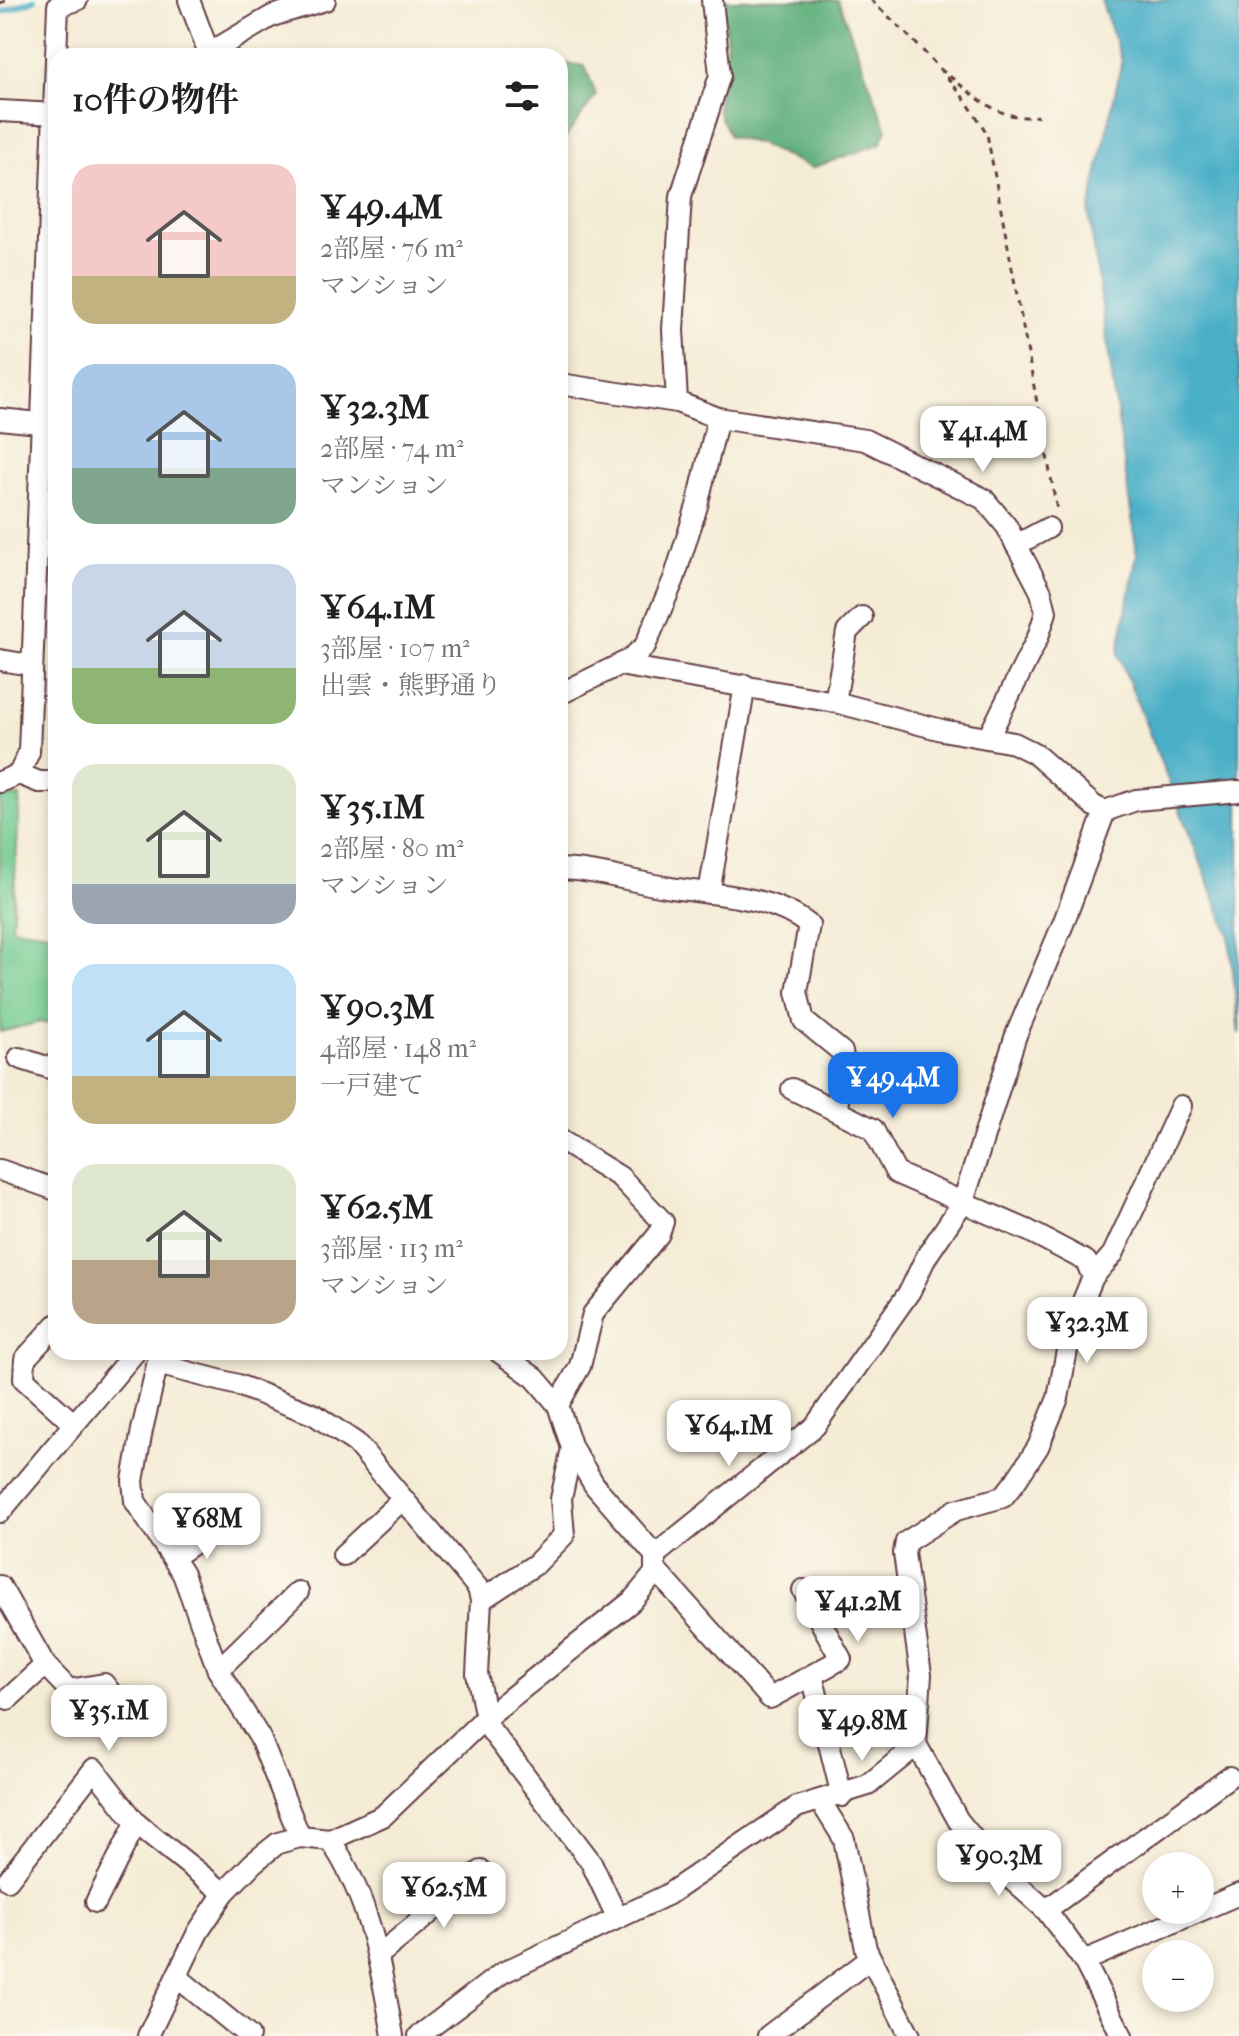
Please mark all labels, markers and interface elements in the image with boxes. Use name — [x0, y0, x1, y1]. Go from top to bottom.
icon: filters — [500, 74, 544, 118]
text: 10件の物件 — [72, 80, 239, 120]
text: ¥49.4M — [320, 187, 443, 227]
icon: home — [136, 196, 232, 292]
text: 2部屋 · 76 m² — [320, 233, 463, 264]
text: マンション — [320, 270, 449, 301]
text: ¥32.3M — [320, 387, 429, 427]
icon: home — [136, 396, 232, 492]
pin: ¥41.4M — [918, 406, 1048, 474]
text: ¥41.4M — [938, 416, 1028, 447]
text: 2部屋 · 74 m² — [320, 433, 463, 464]
text: マンション — [320, 470, 449, 501]
text: ¥64.1M — [320, 587, 435, 627]
icon: home — [136, 596, 232, 692]
text: 3部屋 · 107 m² — [320, 633, 470, 664]
text: 出雲・熊野通り — [320, 670, 502, 701]
text: ¥35.1M — [320, 787, 425, 827]
icon: home — [136, 796, 232, 892]
text: 2部屋 · 80 m² — [320, 833, 464, 864]
text: マンション — [320, 870, 449, 901]
text: ¥90.3M — [320, 987, 435, 1027]
icon: home — [136, 996, 232, 1092]
text: 4部屋 · 148 m² — [320, 1033, 476, 1064]
pin: ¥49.4M — [828, 1052, 958, 1120]
text: ¥49.4M — [846, 1062, 940, 1093]
text: 一戸建て — [320, 1070, 424, 1101]
text: ¥62.5M — [320, 1187, 433, 1227]
icon: home — [136, 1196, 232, 1292]
text: 3部屋 · 113 m² — [320, 1233, 463, 1264]
text: マンション — [320, 1270, 449, 1301]
pin: ¥32.3M — [1022, 1297, 1152, 1365]
text: ¥32.3M — [1045, 1307, 1129, 1338]
pin: ¥64.1M — [664, 1400, 794, 1468]
text: ¥64.1M — [685, 1410, 773, 1441]
pin: ¥68M — [160, 1493, 254, 1561]
text: ¥68M — [171, 1503, 243, 1534]
pin: ¥41.2M — [793, 1576, 923, 1644]
text: ¥41.2M — [814, 1586, 902, 1617]
pin: ¥35.1M — [44, 1685, 174, 1753]
text: ¥35.1M — [69, 1695, 149, 1726]
pin: ¥49.8M — [797, 1695, 927, 1763]
text: ¥49.8M — [816, 1705, 908, 1736]
pin: ¥90.3M — [934, 1830, 1064, 1898]
text: ¥90.3M — [955, 1840, 1043, 1871]
map controls — [1142, 1852, 1214, 2012]
button: + — [1142, 1852, 1214, 1924]
pin: ¥62.5M — [379, 1862, 509, 1930]
text: ¥62.5M — [401, 1872, 487, 1903]
button: − — [1142, 1940, 1214, 2012]

